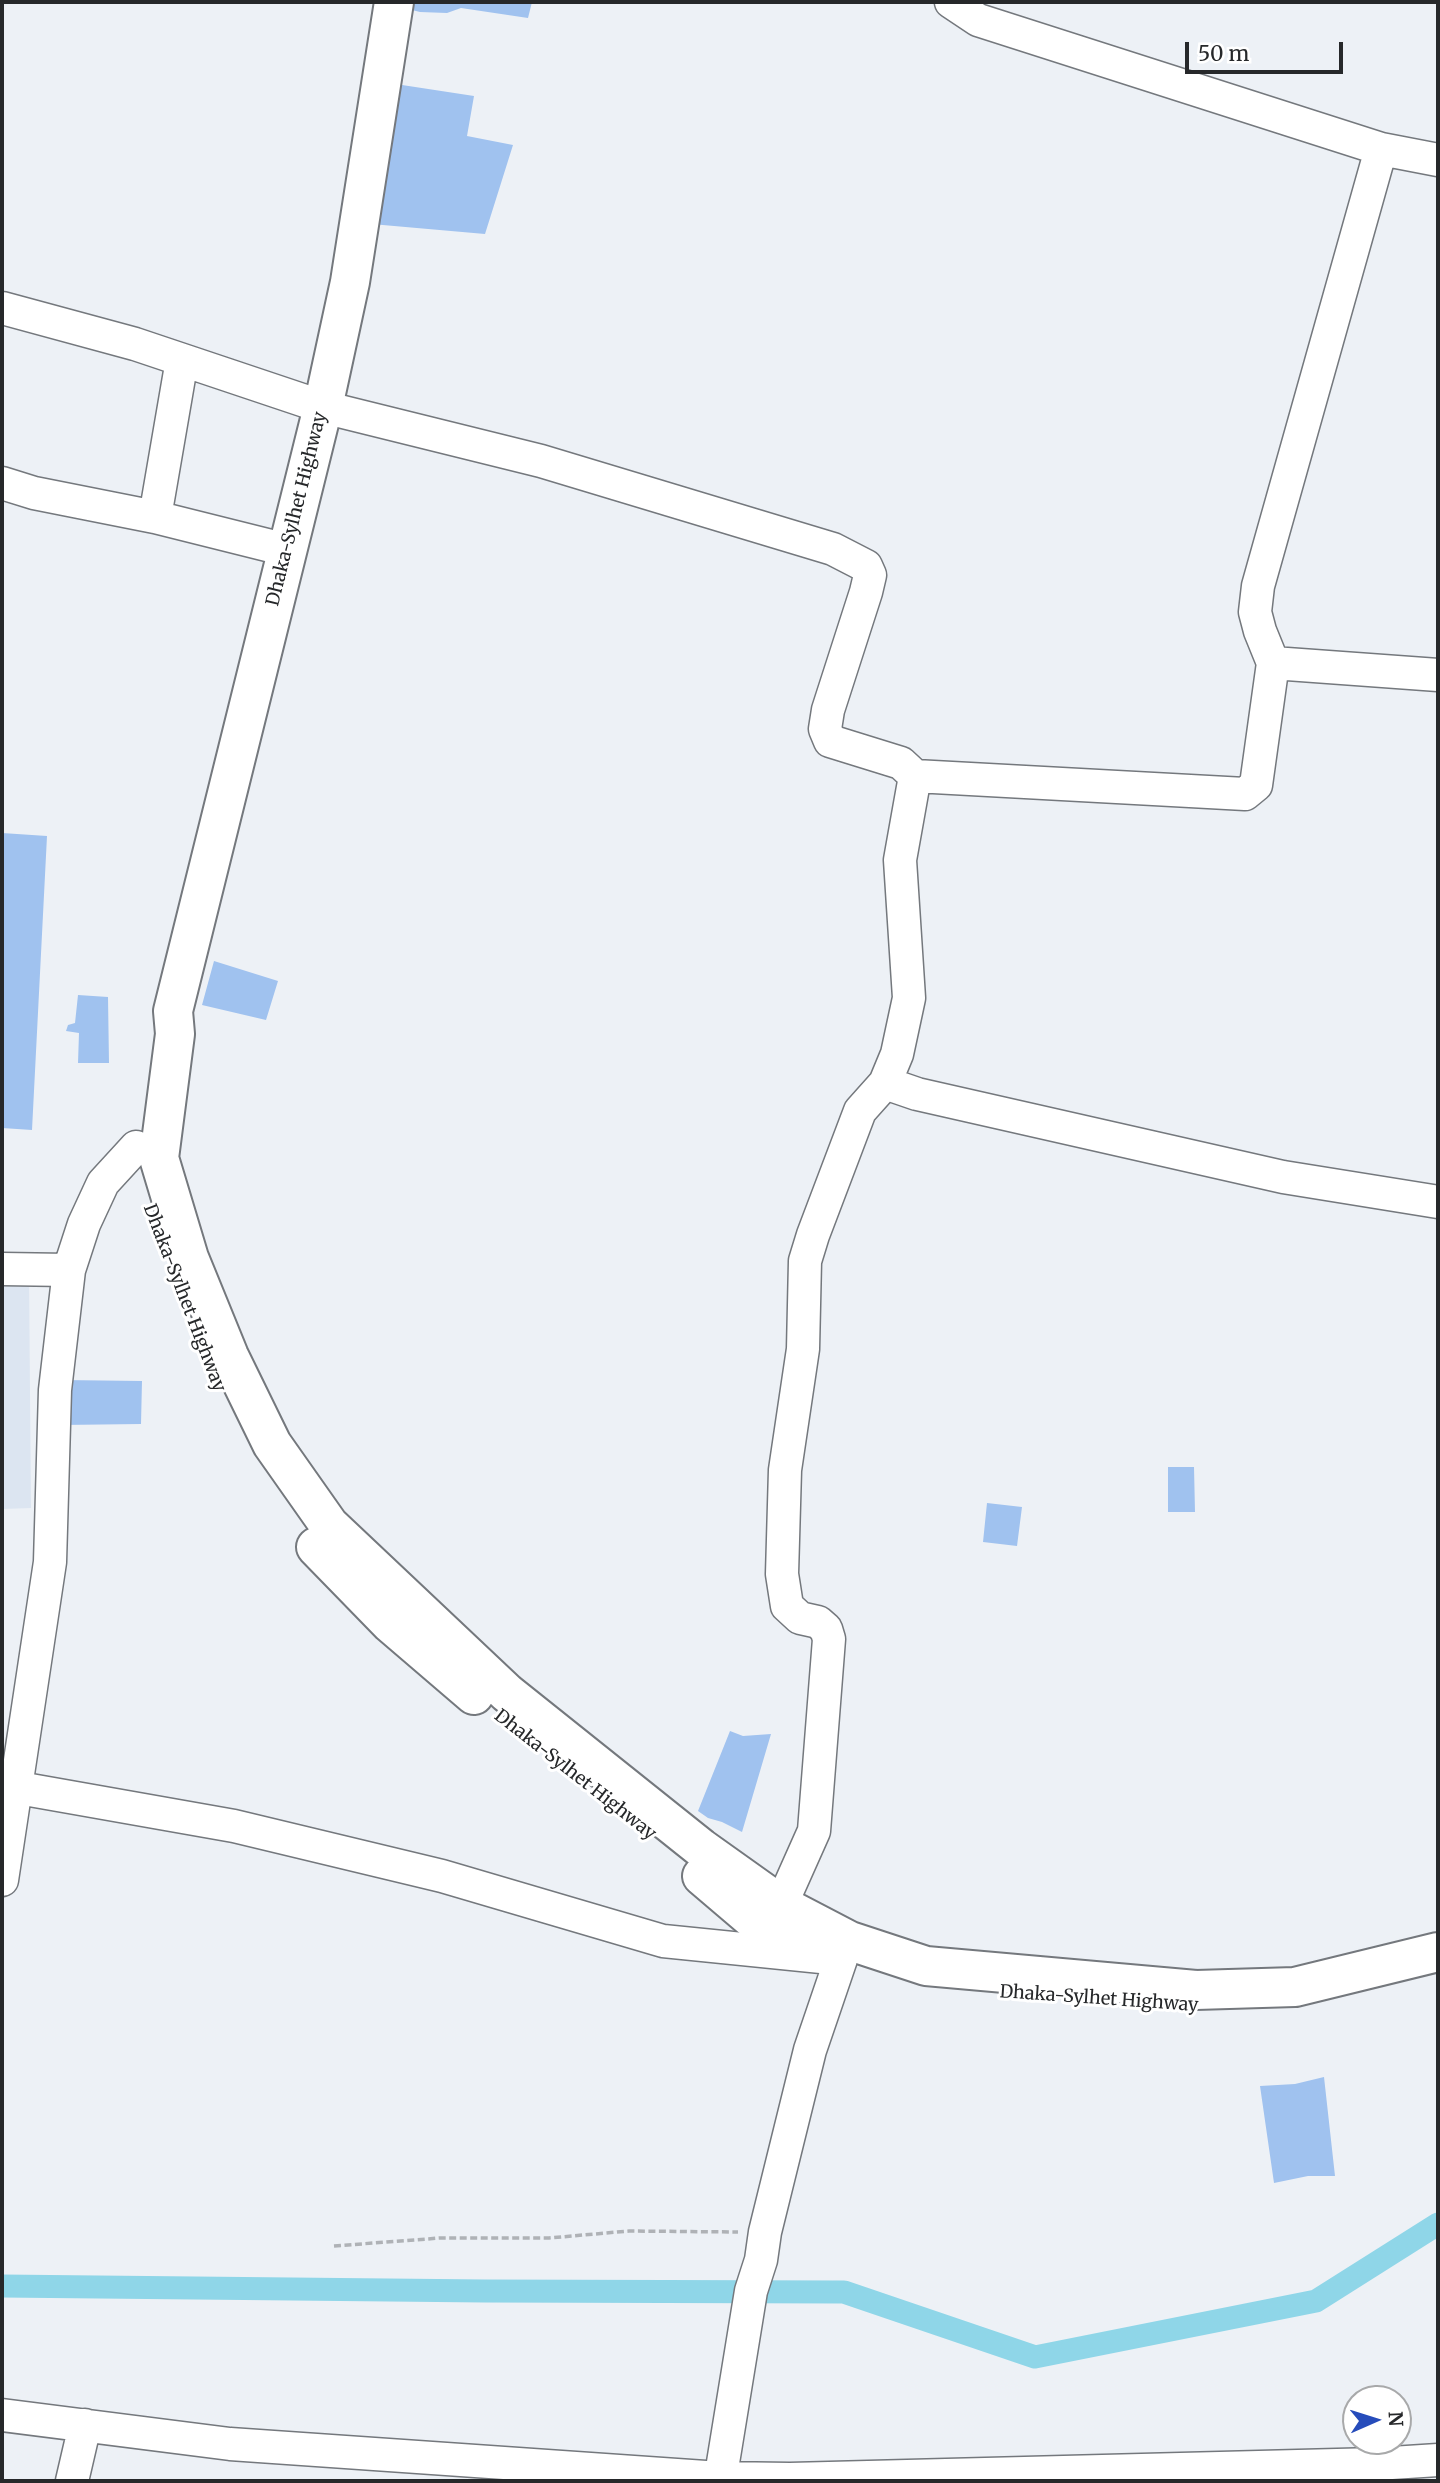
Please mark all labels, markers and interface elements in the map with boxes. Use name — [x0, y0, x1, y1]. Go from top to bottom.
scale bar — [1188, 28, 1346, 72]
text: 50 m — [1198, 40, 1249, 67]
street label: Dhaka-Sylhet Highway — [262, 410, 332, 608]
street label: Dhaka-Sylhet Highway — [138, 1201, 230, 1395]
street label: Dhaka-Sylhet Highway — [490, 1705, 660, 1845]
street label: Dhaka-Sylhet Highway — [999, 1981, 1199, 2017]
north arrow — [1342, 2385, 1412, 2455]
text: N — [1384, 2411, 1408, 2427]

